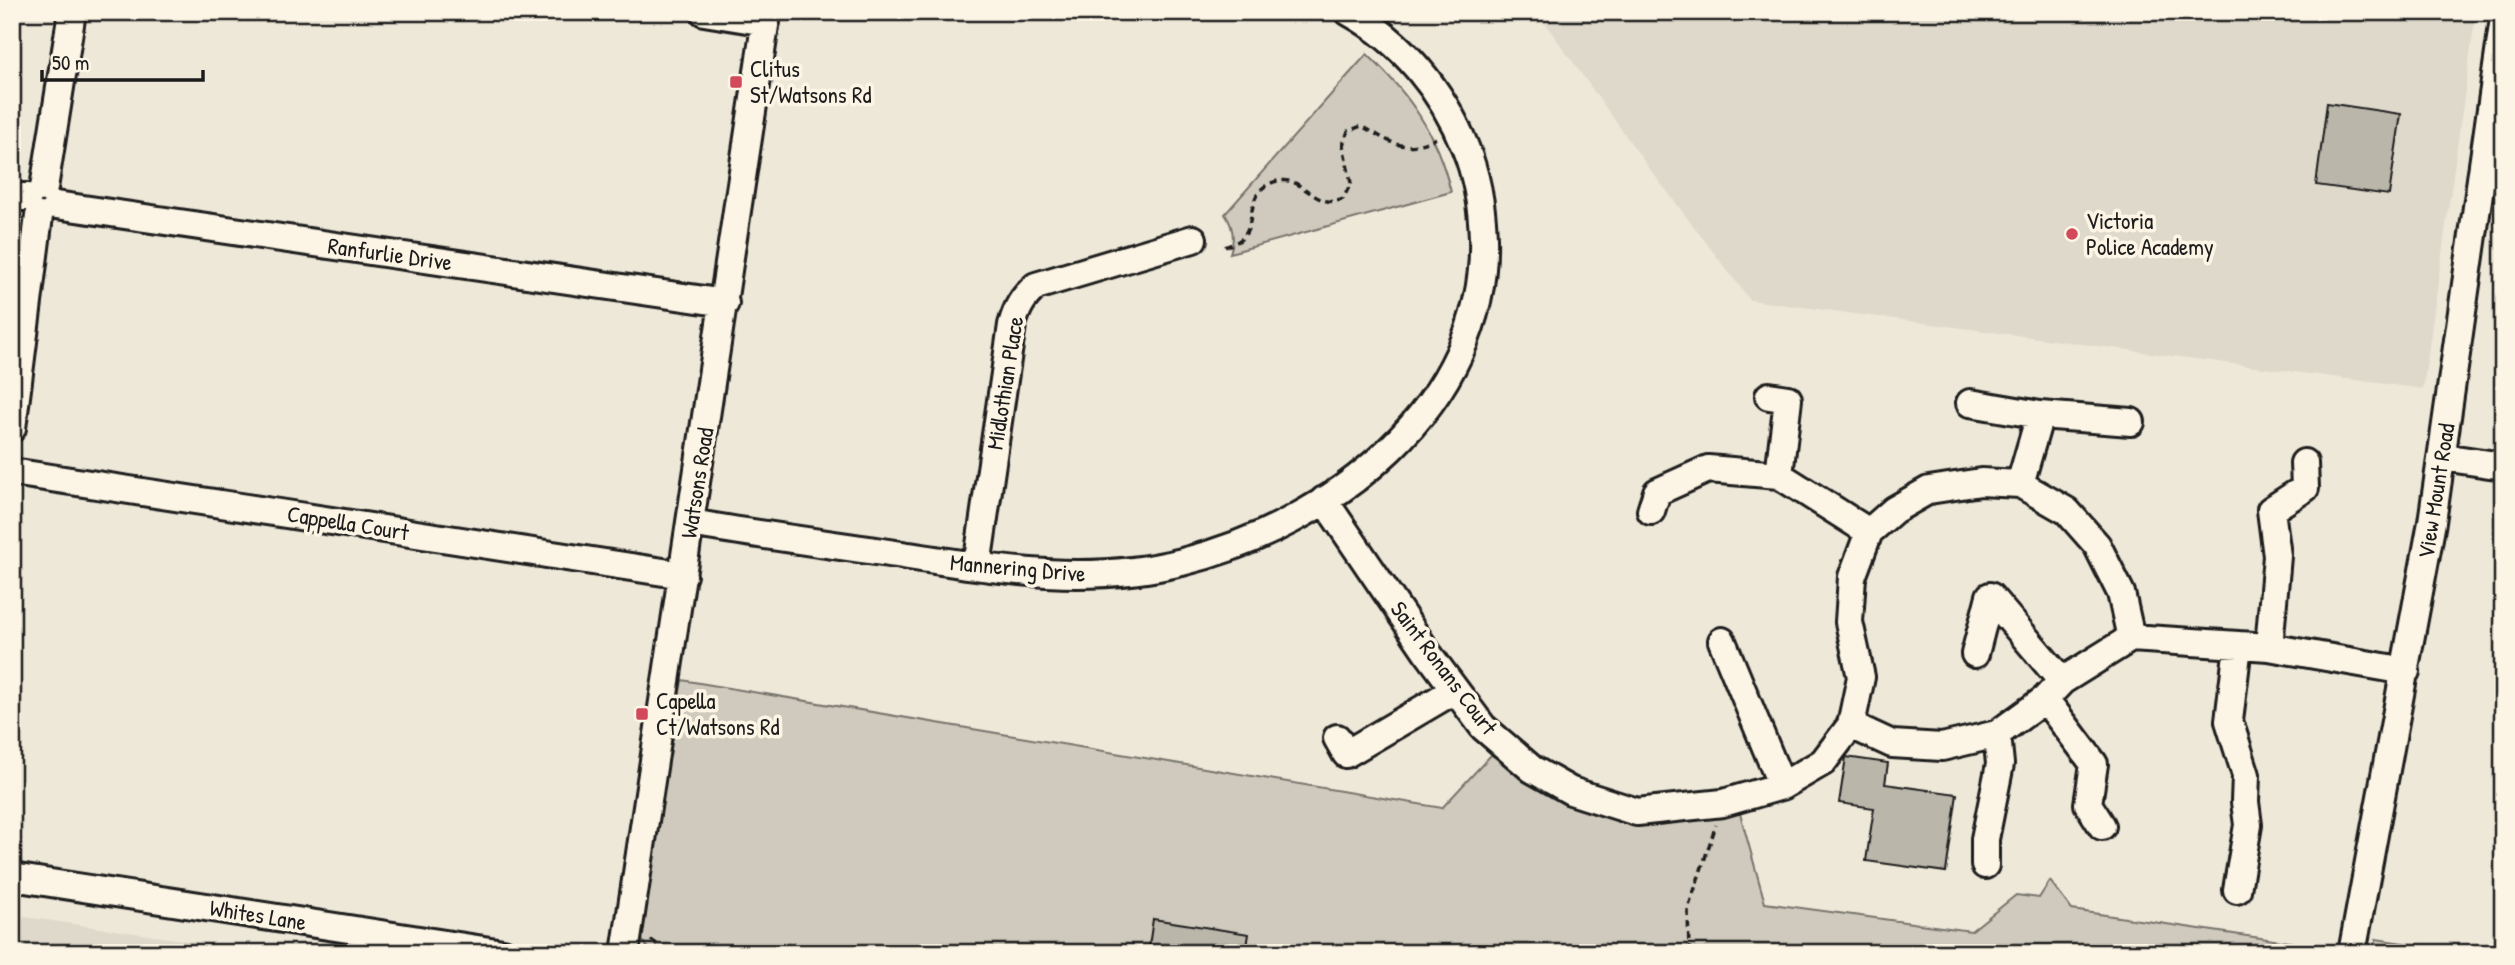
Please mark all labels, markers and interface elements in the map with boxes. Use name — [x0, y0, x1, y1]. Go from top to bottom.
scale bar — [42, 38, 203, 82]
text: 50 m — [52, 48, 89, 77]
place label: Clitus St/Watsons Rd — [750, 53, 871, 110]
marker: Clitus St/Watsons Rd — [728, 74, 744, 90]
place label: Victoria Police Academy — [2086, 205, 2214, 262]
marker: Victoria Police Academy — [2064, 226, 2080, 242]
street label: Ranfurlie Drive — [326, 229, 454, 278]
street label: Midlothian Place — [979, 314, 1030, 452]
street label: View Mount Road — [2410, 421, 2462, 561]
street label: Watsons Road — [672, 425, 721, 540]
street label: Cappella Court — [285, 498, 412, 548]
street label: Mannering Drive — [949, 546, 1087, 589]
street label: Saint Ronans Court — [1384, 595, 1506, 742]
place label: Capella Ct/Watsons Rd — [656, 685, 779, 742]
marker: Capella Ct/Watsons Rd — [634, 706, 650, 722]
street label: Whites Lane — [208, 892, 309, 937]

